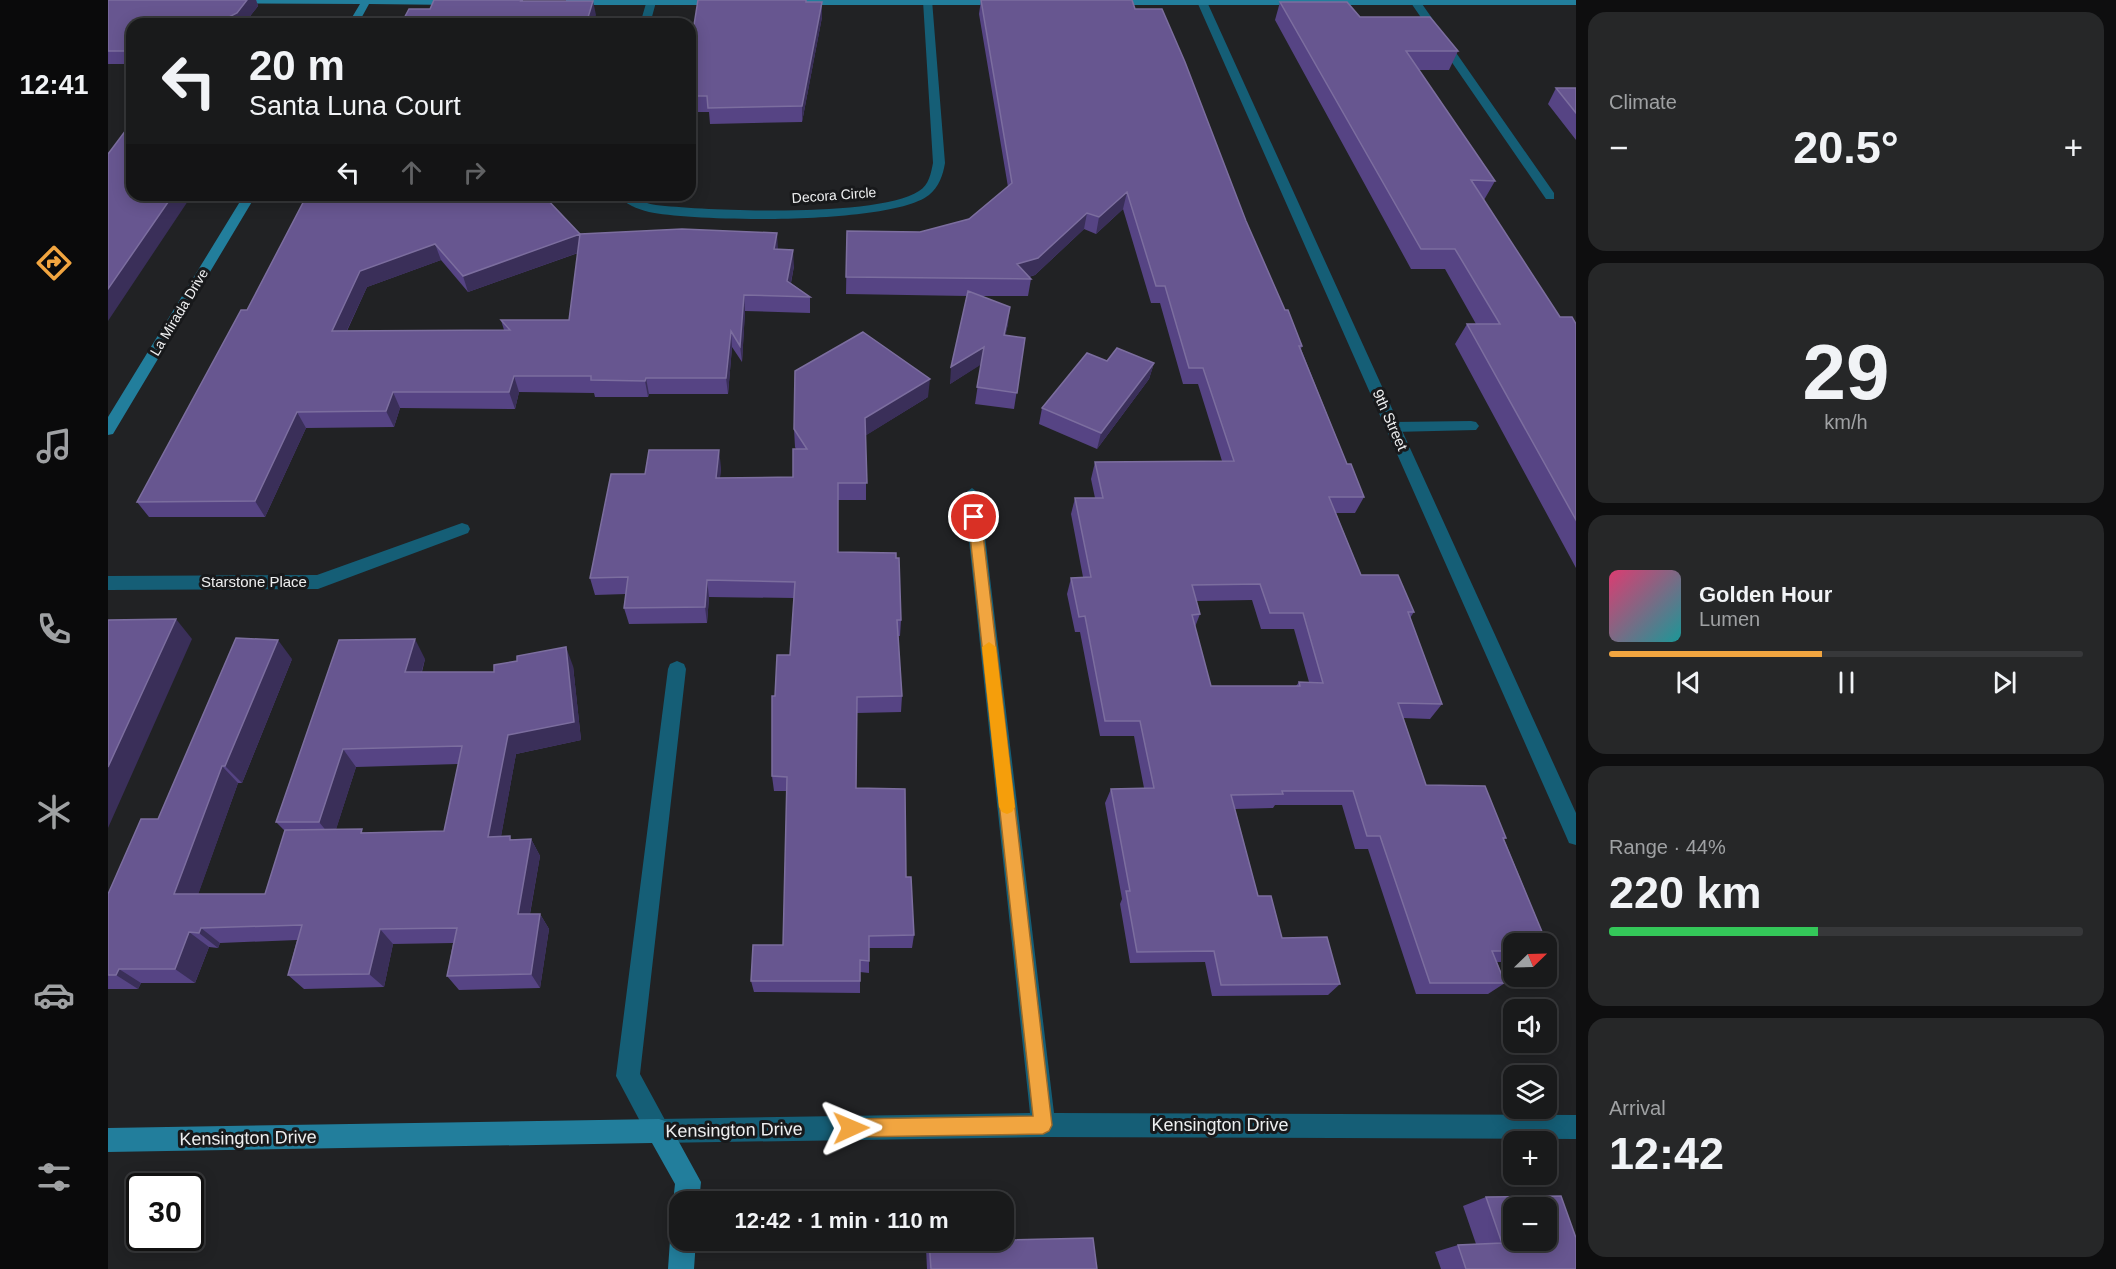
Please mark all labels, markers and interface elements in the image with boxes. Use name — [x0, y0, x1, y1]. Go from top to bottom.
icon: left — [150, 42, 228, 120]
text: 20 m — [249, 42, 345, 89]
text: 12:41 — [19, 70, 89, 100]
text: Santa Luna Court — [249, 91, 461, 121]
text: Climate — [1609, 91, 1677, 113]
text: 20.5° — [1793, 122, 1899, 173]
text: − — [1609, 129, 1628, 166]
text: + — [2064, 129, 2083, 166]
icon: left — [332, 156, 365, 189]
icon: ahead — [395, 156, 428, 189]
icon: right — [458, 156, 491, 189]
street label: Decora Circle — [791, 184, 877, 206]
icon: directions — [33, 242, 75, 284]
street label: La Mirada Drive — [147, 265, 211, 358]
text: 29 — [1803, 328, 1889, 416]
street label: 9th Street — [1369, 387, 1412, 454]
text: km/h — [1824, 411, 1868, 433]
icon: music — [33, 425, 75, 467]
pin — [948, 491, 999, 542]
icon: arrive — [957, 500, 990, 533]
street label: Starstone Place — [201, 573, 307, 590]
text: Golden Hour — [1699, 582, 1832, 607]
icon: phone — [33, 608, 75, 650]
text: Lumen — [1699, 608, 1760, 630]
icon: previous — [1672, 666, 1705, 699]
icon: pause — [1830, 666, 1863, 699]
icon: next — [1988, 666, 2021, 699]
icon: climate — [33, 791, 75, 833]
text: Range · 44% — [1609, 836, 1726, 858]
text: 220 km — [1609, 867, 1762, 918]
north arrow — [1503, 933, 1557, 987]
map controls — [1503, 933, 1557, 1251]
icon: car — [33, 974, 75, 1016]
button: sound — [1503, 999, 1557, 1053]
button: layers — [1503, 1065, 1557, 1119]
position arrow — [819, 1096, 883, 1160]
text: Arrival — [1609, 1097, 1666, 1119]
street label: Kensington Drive — [1151, 1115, 1289, 1135]
street label: Kensington Drive — [665, 1119, 803, 1141]
street label: Kensington Drive — [179, 1127, 317, 1149]
text: 12:42 — [1609, 1128, 1724, 1179]
button: + — [1503, 1131, 1557, 1185]
icon: filters — [33, 1156, 75, 1198]
speed limit sign: 30 — [126, 1173, 204, 1251]
button: − — [1503, 1197, 1557, 1251]
text: 12:42 · 1 min · 110 m — [735, 1208, 949, 1233]

